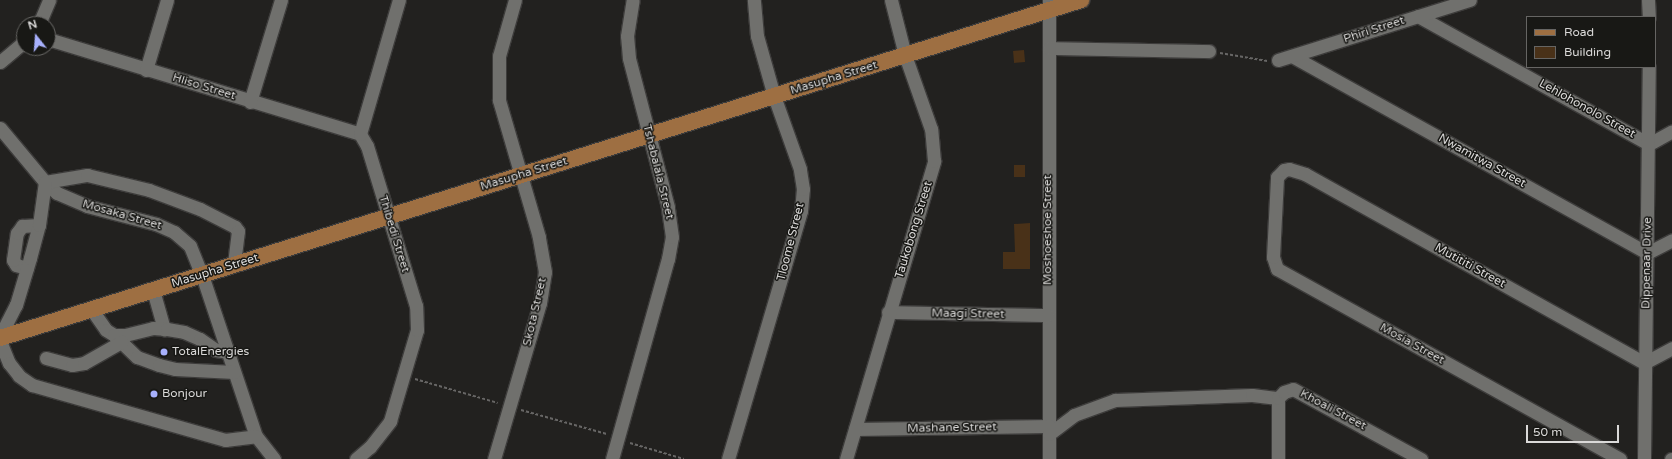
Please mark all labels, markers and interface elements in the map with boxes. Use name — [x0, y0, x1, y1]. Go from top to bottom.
street label: Phiri Street — [1342, 13, 1406, 47]
north arrow — [16, 16, 56, 56]
legend — [1526, 16, 1656, 68]
text: N — [27, 17, 39, 33]
text: Road — [1564, 25, 1594, 39]
text: Building — [1564, 45, 1611, 59]
street label: Masupha Street — [789, 58, 879, 98]
street label: Hliso Street — [171, 71, 237, 103]
street label: Lehlohonolo Street — [1536, 76, 1638, 142]
street label: Tshabalala Street — [639, 123, 677, 221]
street label: Nwamitwa Street — [1436, 131, 1528, 191]
street label: Masupha Street — [479, 154, 569, 194]
street label: Moshoeshoe Street — [1041, 175, 1055, 285]
street label: Taukobong Street — [892, 179, 936, 281]
street label: Thibedi Street — [375, 194, 413, 274]
street label: Mosaka Street — [81, 197, 163, 233]
street label: Tloome Street — [774, 201, 808, 283]
street label: Dippenaar Drive — [1639, 217, 1655, 309]
street label: Mutititi Street — [1432, 241, 1508, 291]
street label: Masupha Street — [170, 251, 260, 291]
street label: Skota Street — [520, 276, 550, 348]
street label: Maagi Street — [931, 306, 1005, 322]
street label: Mosia Street — [1377, 320, 1447, 368]
place label: TotalEnergies — [172, 345, 249, 359]
marker: TotalEnergies — [159, 347, 169, 357]
place label: Bonjour — [162, 387, 207, 401]
street label: Khoali Street — [1297, 387, 1369, 433]
marker: Bonjour — [149, 389, 159, 399]
scale bar — [1528, 417, 1621, 443]
street label: Mashane Street — [907, 420, 997, 436]
text: 50 m — [1533, 425, 1562, 439]

